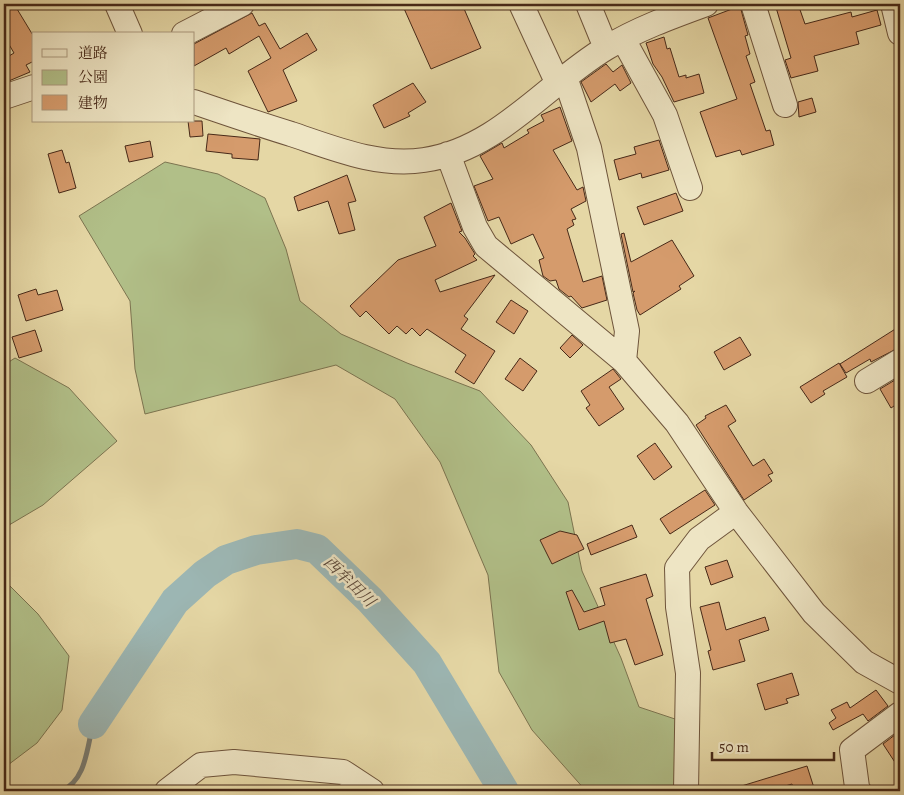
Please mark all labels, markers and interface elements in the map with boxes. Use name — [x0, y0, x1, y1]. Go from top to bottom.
legend — [32, 32, 195, 122]
text: 道路 — [78, 43, 108, 63]
text: 公園 — [78, 67, 108, 87]
text: 建物 — [78, 93, 108, 113]
water label: 西牟田川 — [319, 552, 381, 613]
scale bar — [712, 730, 834, 762]
text: 50 m — [719, 737, 749, 757]

